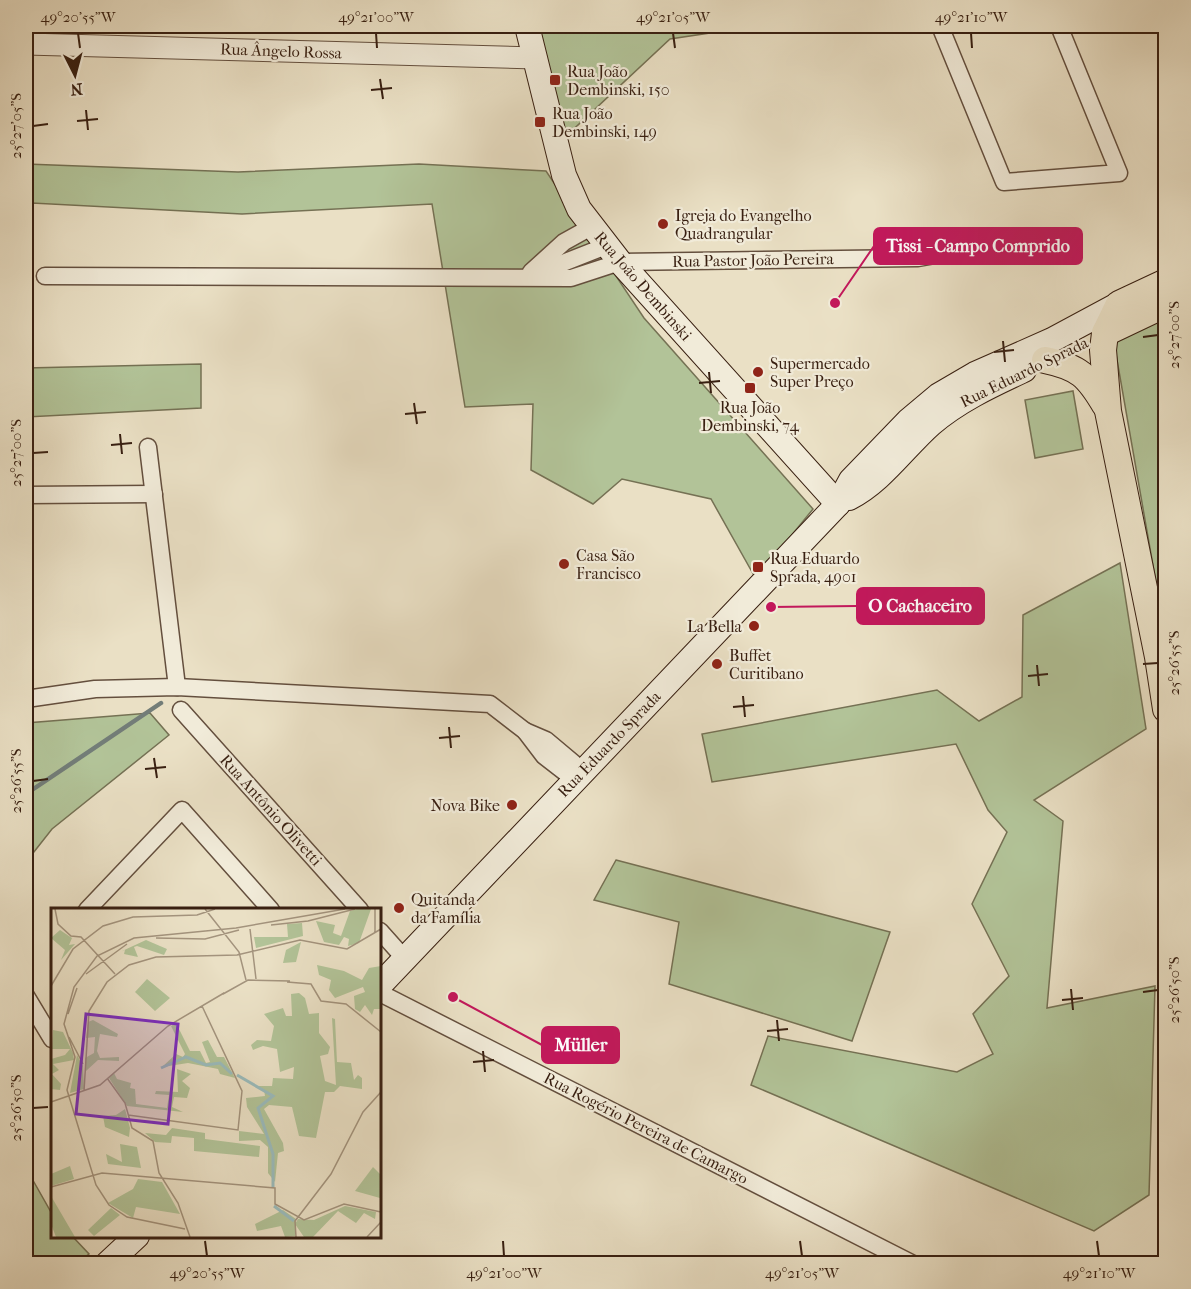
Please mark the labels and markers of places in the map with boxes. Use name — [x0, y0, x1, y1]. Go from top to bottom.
place label: Rua João Dembinski, 150 — [567, 62, 670, 99]
marker: Rua João Dembinski, 150 — [548, 73, 562, 87]
place label: Rua João Dembinski, 149 — [552, 104, 657, 141]
marker: Rua João Dembinski, 149 — [533, 115, 547, 129]
place label: Igreja do Evangelho Quadrangular — [675, 206, 812, 243]
marker: Igreja do Evangelho Quadrangular — [656, 217, 670, 231]
callout: Tissi - Campo Comprido — [874, 228, 1082, 264]
place label: Supermercado Super Preço — [770, 354, 870, 391]
marker: Supermercado Super Preço — [751, 365, 765, 379]
marker: Rua João Dembinski, 74 — [743, 381, 757, 395]
place label: Rua João Dembinski, 74 — [701, 398, 800, 435]
place label: Casa São Francisco — [576, 546, 641, 583]
place label: Rua Eduardo Sprada, 4901 — [770, 549, 860, 586]
marker: Casa São Francisco — [557, 557, 571, 571]
marker: Rua Eduardo Sprada, 4901 — [751, 560, 765, 574]
callout: O Cachaceiro — [857, 588, 984, 624]
place label: La Bella — [687, 617, 743, 636]
marker: La Bella — [747, 619, 761, 633]
place label: Buffet Curitibano — [729, 646, 804, 683]
marker: Buffet Curitibano — [710, 657, 724, 671]
place label: Nova Bike — [431, 796, 500, 815]
marker: Nova Bike — [505, 798, 519, 812]
place label: Quitanda da Família — [411, 890, 482, 927]
marker: Quitanda da Família — [392, 901, 406, 915]
callout: Müller — [542, 1027, 619, 1063]

